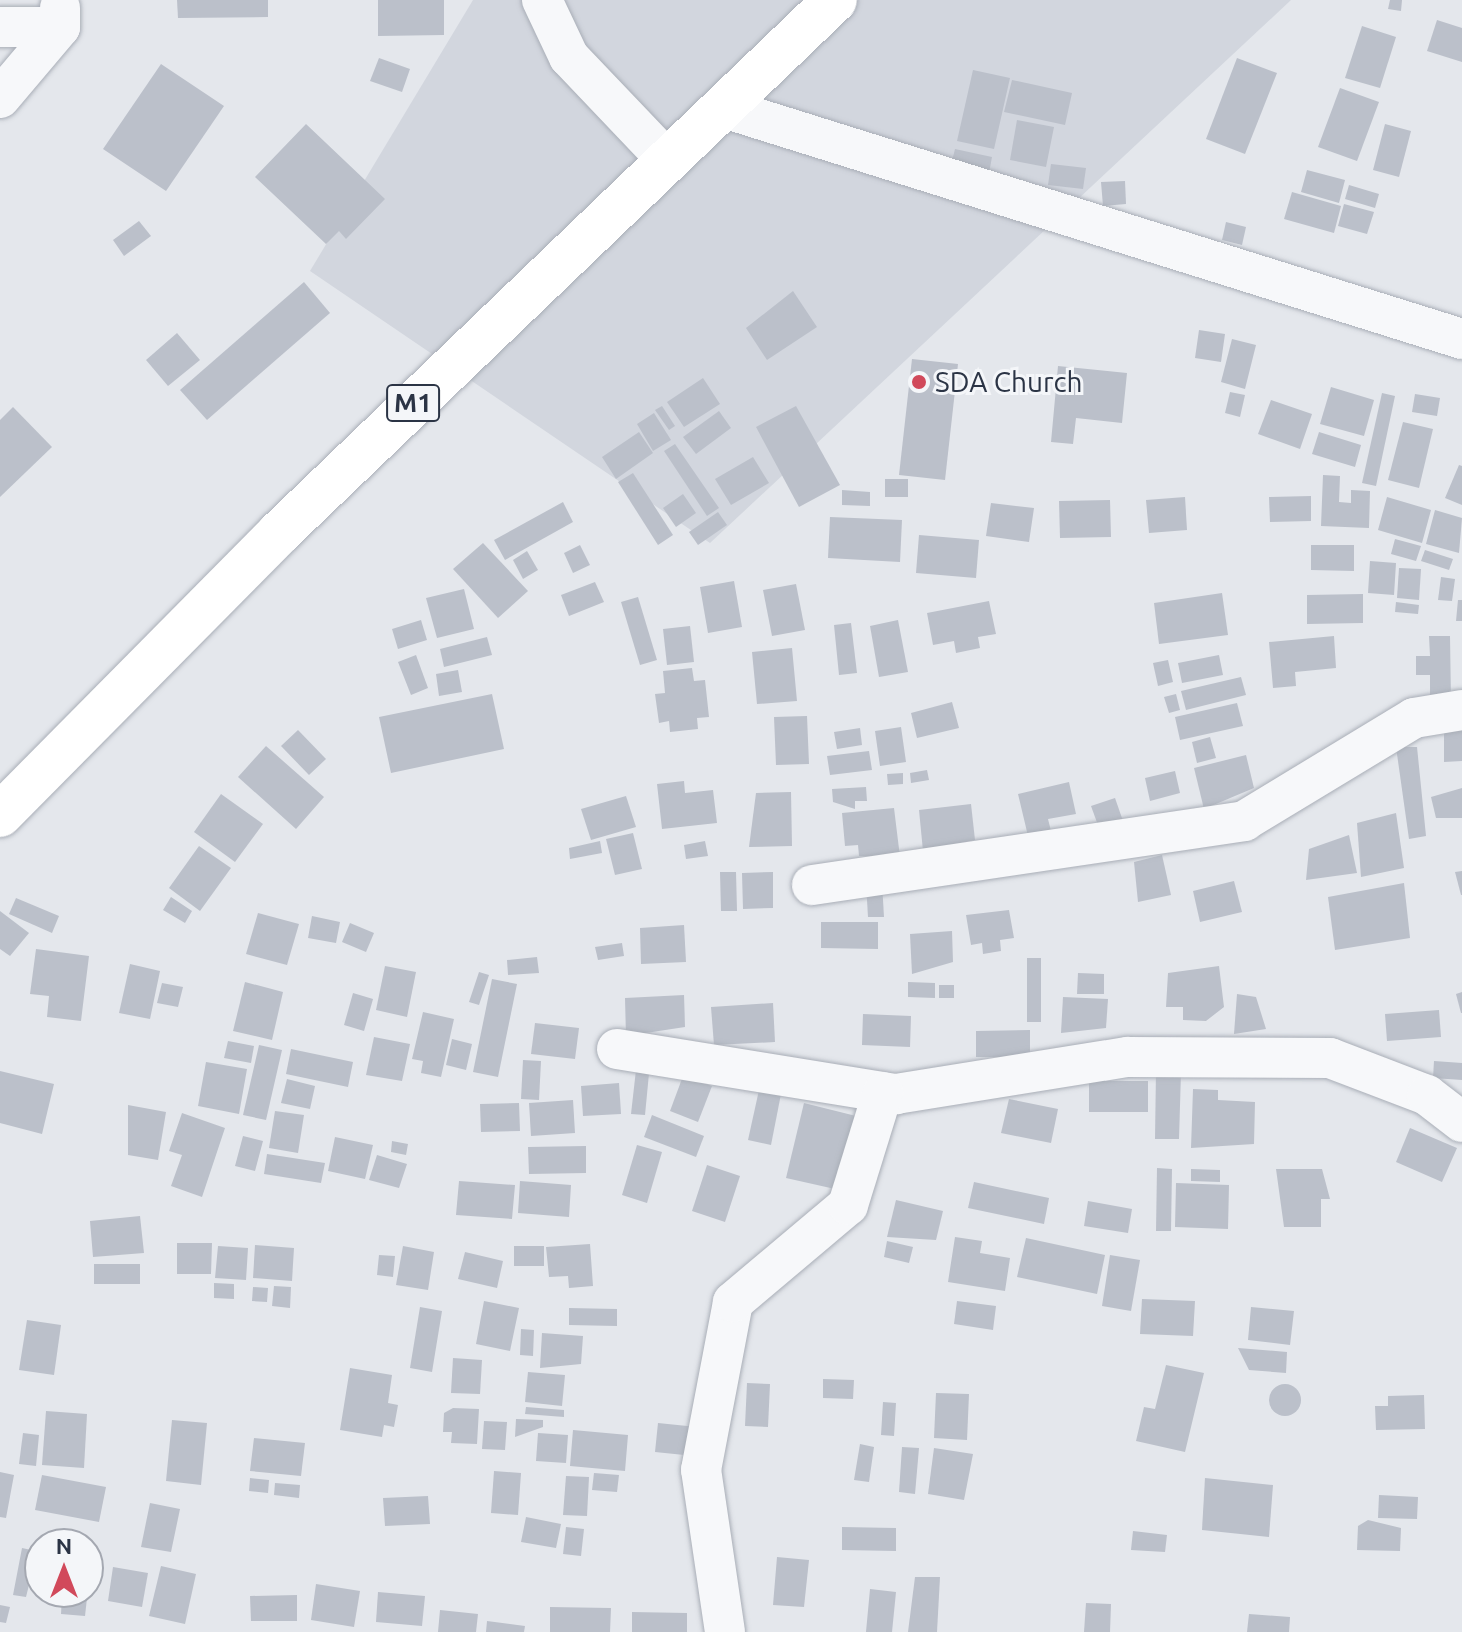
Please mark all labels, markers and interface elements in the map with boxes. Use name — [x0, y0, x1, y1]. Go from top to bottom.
place label: SDA Church — [935, 365, 1083, 399]
marker: SDA Church — [910, 373, 928, 391]
road number: M1 — [385, 381, 441, 425]
north arrow — [24, 1528, 104, 1608]
text: N — [56, 1533, 72, 1558]

